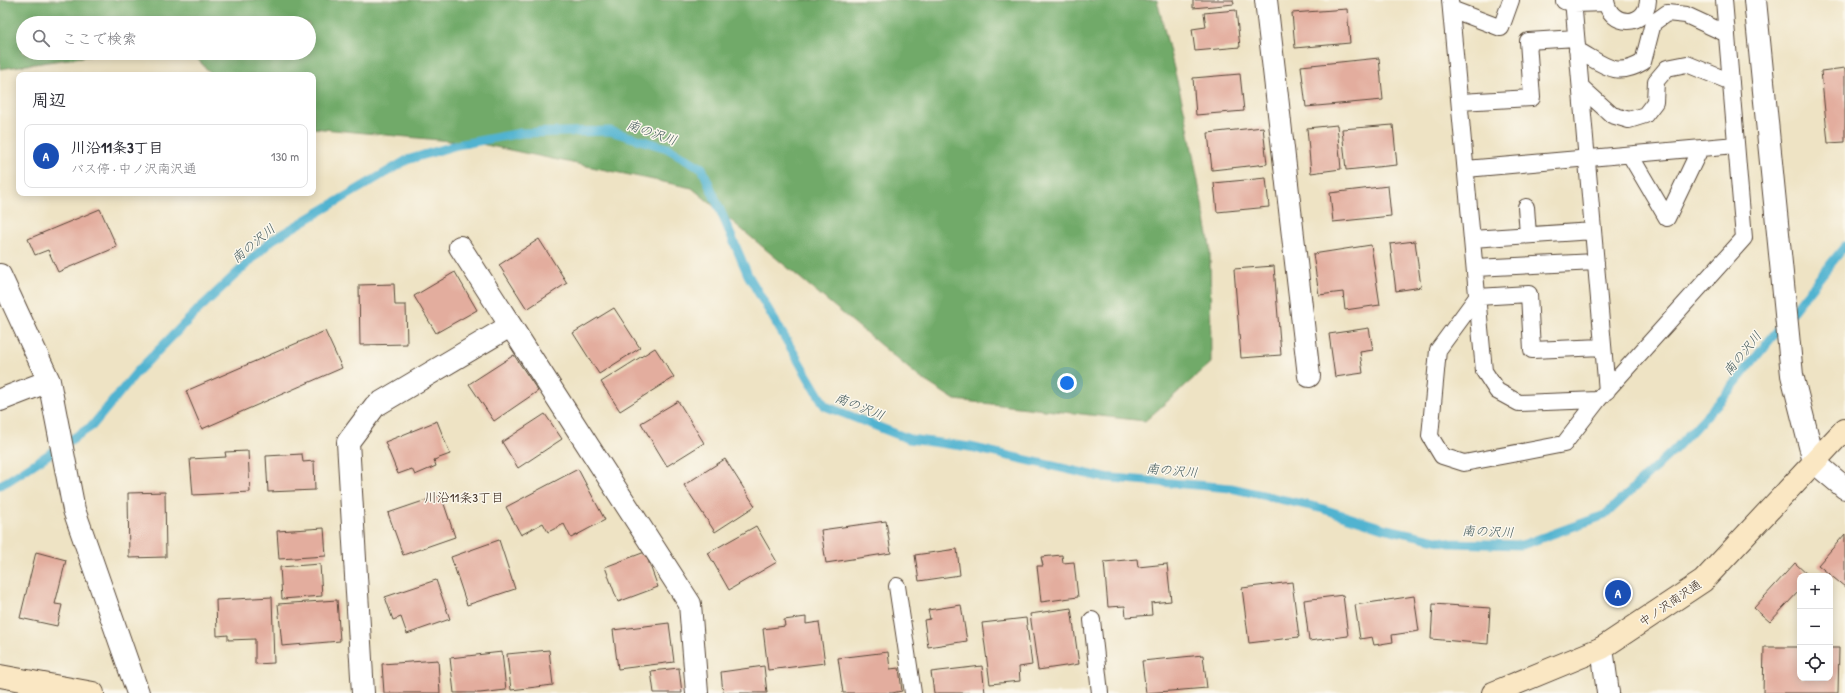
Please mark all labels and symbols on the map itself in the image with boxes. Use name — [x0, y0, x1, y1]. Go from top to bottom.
water label: 南の沢川 — [624, 115, 680, 149]
water label: 南の沢川 — [227, 219, 279, 267]
water label: 南の沢川 — [1719, 327, 1765, 379]
your location — [1057, 373, 1077, 393]
water label: 南の沢川 — [833, 388, 887, 424]
water label: 南の沢川 — [1145, 459, 1199, 481]
district label: 川沿11条3丁目 — [424, 488, 504, 506]
water label: 南の沢川 — [1462, 521, 1514, 541]
street label: 中ノ沢南沢通 — [1635, 575, 1704, 630]
pin: A — [1605, 578, 1631, 608]

